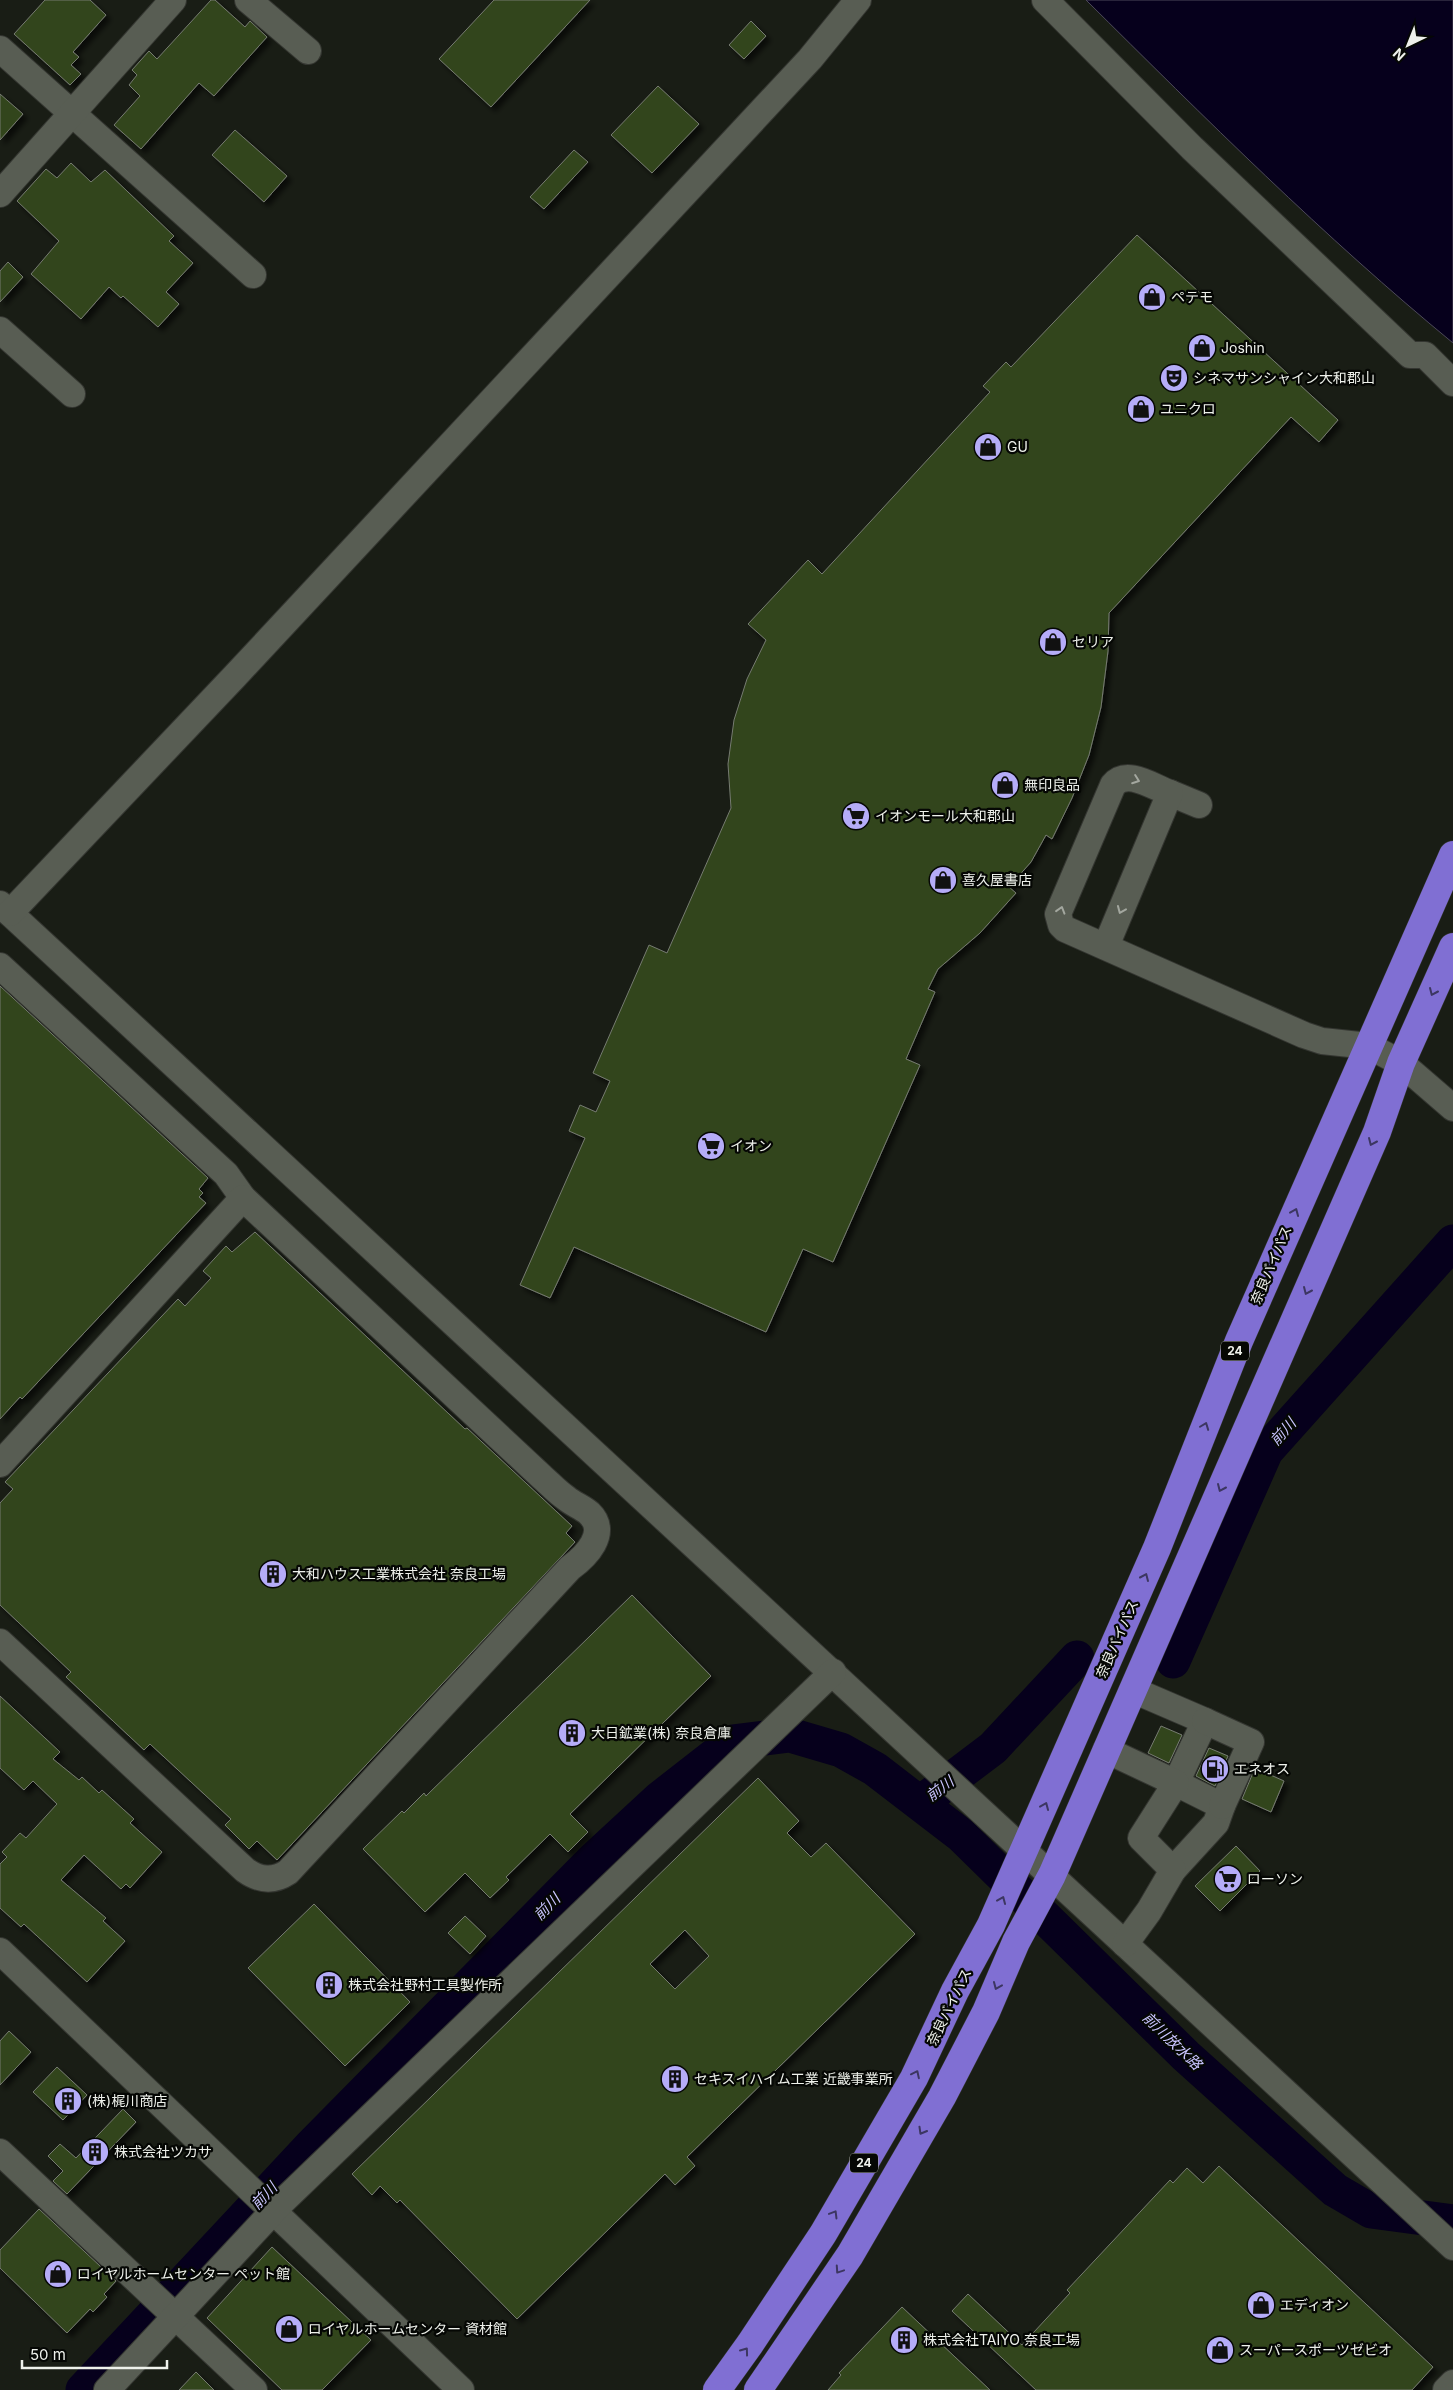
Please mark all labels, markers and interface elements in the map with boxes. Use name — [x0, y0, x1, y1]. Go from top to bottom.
north arrow — [1383, 20, 1433, 70]
text: N — [1389, 45, 1408, 65]
shop icon: ペテモ — [1137, 282, 1167, 312]
place label: ペテモ — [1171, 288, 1213, 305]
shop icon: Joshin — [1187, 333, 1217, 363]
place label: Joshin — [1221, 339, 1265, 356]
theatre icon: シネマサンシャイン大和郡山 — [1159, 363, 1189, 393]
place label: シネマサンシャイン大和郡山 — [1193, 369, 1375, 386]
shop icon: ユニクロ — [1126, 394, 1156, 424]
place label: ユニクロ — [1160, 400, 1216, 417]
shop icon: GU — [973, 432, 1003, 462]
place label: GU — [1007, 438, 1028, 455]
shop icon: セリア — [1038, 627, 1068, 657]
place label: セリア — [1072, 633, 1114, 650]
shop icon: 無印良品 — [990, 770, 1020, 800]
one-way arrow — [1132, 774, 1140, 784]
place label: 無印良品 — [1024, 776, 1080, 793]
supermarket icon: イオンモール大和郡山 — [841, 801, 871, 831]
place label: イオンモール大和郡山 — [875, 807, 1015, 824]
shop icon: 喜久屋書店 — [928, 865, 958, 895]
place label: 喜久屋書店 — [962, 871, 1032, 888]
one-way arrow — [1116, 905, 1127, 914]
one-way arrow — [1055, 906, 1065, 915]
one-way arrow — [1429, 987, 1439, 996]
supermarket icon: イオン — [696, 1131, 726, 1161]
place label: イオン — [730, 1137, 772, 1154]
one-way arrow — [1368, 1137, 1379, 1146]
one-way arrow — [1288, 1208, 1299, 1217]
street label: 奈良バイパス — [1246, 1223, 1295, 1307]
one-way arrow — [1303, 1286, 1314, 1295]
road number: 24 — [1221, 1342, 1249, 1360]
water label: 前川 — [1266, 1413, 1301, 1449]
one-way arrow — [1199, 1422, 1209, 1431]
one-way arrow — [1217, 1483, 1228, 1492]
building icon: 大和ハウス工業株式会社 奈良工場 — [258, 1559, 288, 1589]
place label: 大和ハウス工業株式会社 奈良工場 — [292, 1565, 506, 1582]
one-way arrow — [1138, 1573, 1149, 1582]
street label: 奈良バイパス — [1092, 1597, 1141, 1681]
building icon: 大日鉱業(株) 奈良倉庫 — [557, 1718, 587, 1748]
place label: 大日鉱業(株) 奈良倉庫 — [591, 1724, 731, 1741]
fuel station icon: エネオス — [1200, 1754, 1230, 1784]
place label: エネオス — [1234, 1760, 1290, 1777]
water label: 前川 — [922, 1771, 959, 1805]
one-way arrow — [1038, 1802, 1049, 1811]
supermarket icon: ローソン — [1213, 1864, 1243, 1894]
place label: ローソン — [1247, 1870, 1303, 1887]
water label: 前川 — [529, 1888, 565, 1924]
one-way arrow — [995, 1896, 1006, 1905]
street label: 奈良バイパス — [923, 1965, 975, 2048]
building icon: 株式会社野村工具製作所 — [314, 1970, 344, 2000]
place label: 株式会社野村工具製作所 — [348, 1976, 502, 1993]
one-way arrow — [992, 1981, 1003, 1990]
water label: 前川放水路 — [1139, 2008, 1207, 2075]
building icon: セキスイハイム工業 近畿事業所 — [660, 2064, 690, 2094]
place label: セキスイハイム工業 近畿事業所 — [694, 2070, 893, 2087]
one-way arrow — [910, 2070, 920, 2079]
building icon: (株)梶川商店 — [53, 2086, 83, 2116]
place label: (株)梶川商店 — [87, 2092, 167, 2109]
one-way arrow — [918, 2125, 928, 2134]
building icon: 株式会社ツカサ — [80, 2137, 110, 2167]
place label: 株式会社ツカサ — [114, 2143, 212, 2160]
road number: 24 — [850, 2154, 878, 2172]
water label: 前川 — [246, 2177, 282, 2213]
one-way arrow — [828, 2211, 838, 2220]
shop icon: ロイヤルホームセンター ペット館 — [43, 2259, 73, 2289]
place label: ロイヤルホームセンター ペット館 — [77, 2265, 290, 2282]
one-way arrow — [836, 2265, 845, 2274]
shop icon: エディオン — [1246, 2290, 1276, 2320]
place label: エディオン — [1280, 2296, 1349, 2313]
shop icon: ロイヤルホームセンター 資材館 — [274, 2314, 304, 2344]
place label: ロイヤルホームセンター 資材館 — [308, 2320, 507, 2337]
building icon: 株式会社TAIYO 奈良工場 — [889, 2325, 919, 2355]
place label: 株式会社TAIYO 奈良工場 — [923, 2331, 1080, 2348]
shop icon: スーパースポーツゼビオ — [1205, 2335, 1235, 2365]
scale bar — [22, 2338, 168, 2370]
place label: スーパースポーツゼビオ — [1239, 2341, 1392, 2358]
text: 50 m — [30, 2345, 66, 2364]
one-way arrow — [739, 2347, 749, 2356]

